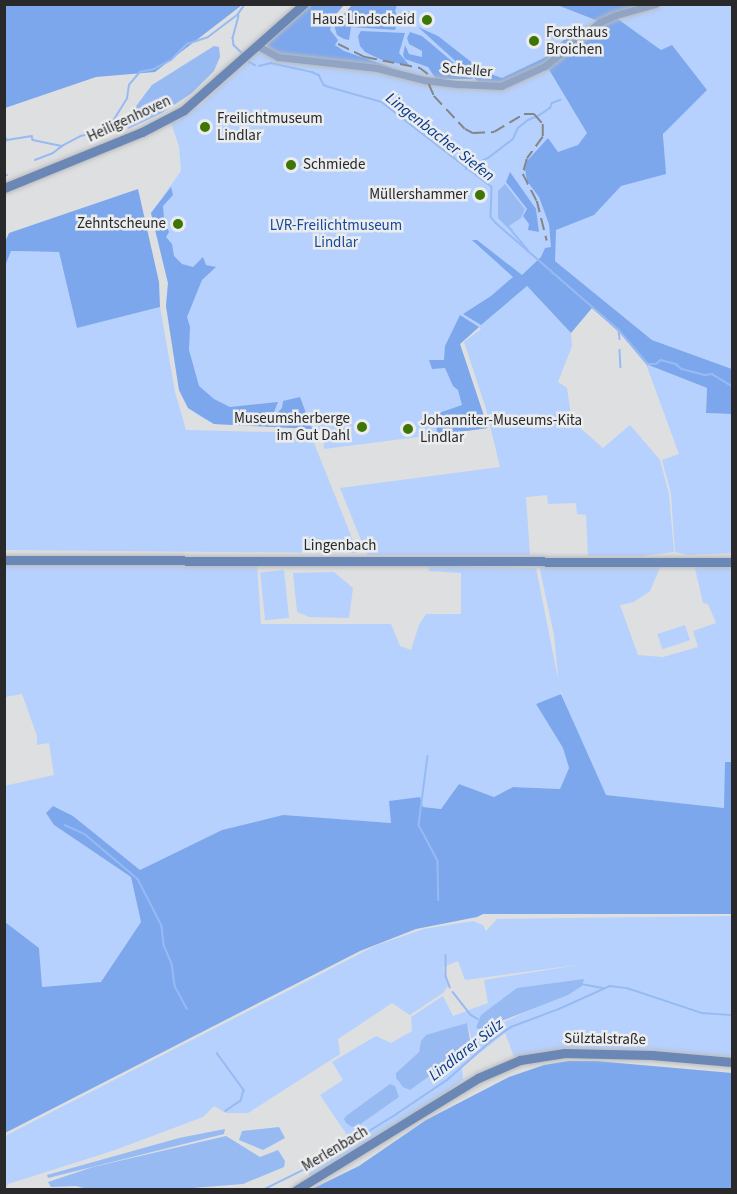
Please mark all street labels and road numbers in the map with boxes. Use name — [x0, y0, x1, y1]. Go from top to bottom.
street label: Scheller — [441, 59, 493, 81]
street label: Heiligenhoven — [84, 92, 174, 146]
street label: Lingenbach — [304, 537, 376, 555]
street label: Sülztalstraße — [564, 1029, 646, 1049]
street label: Merlenbach — [299, 1122, 371, 1176]

